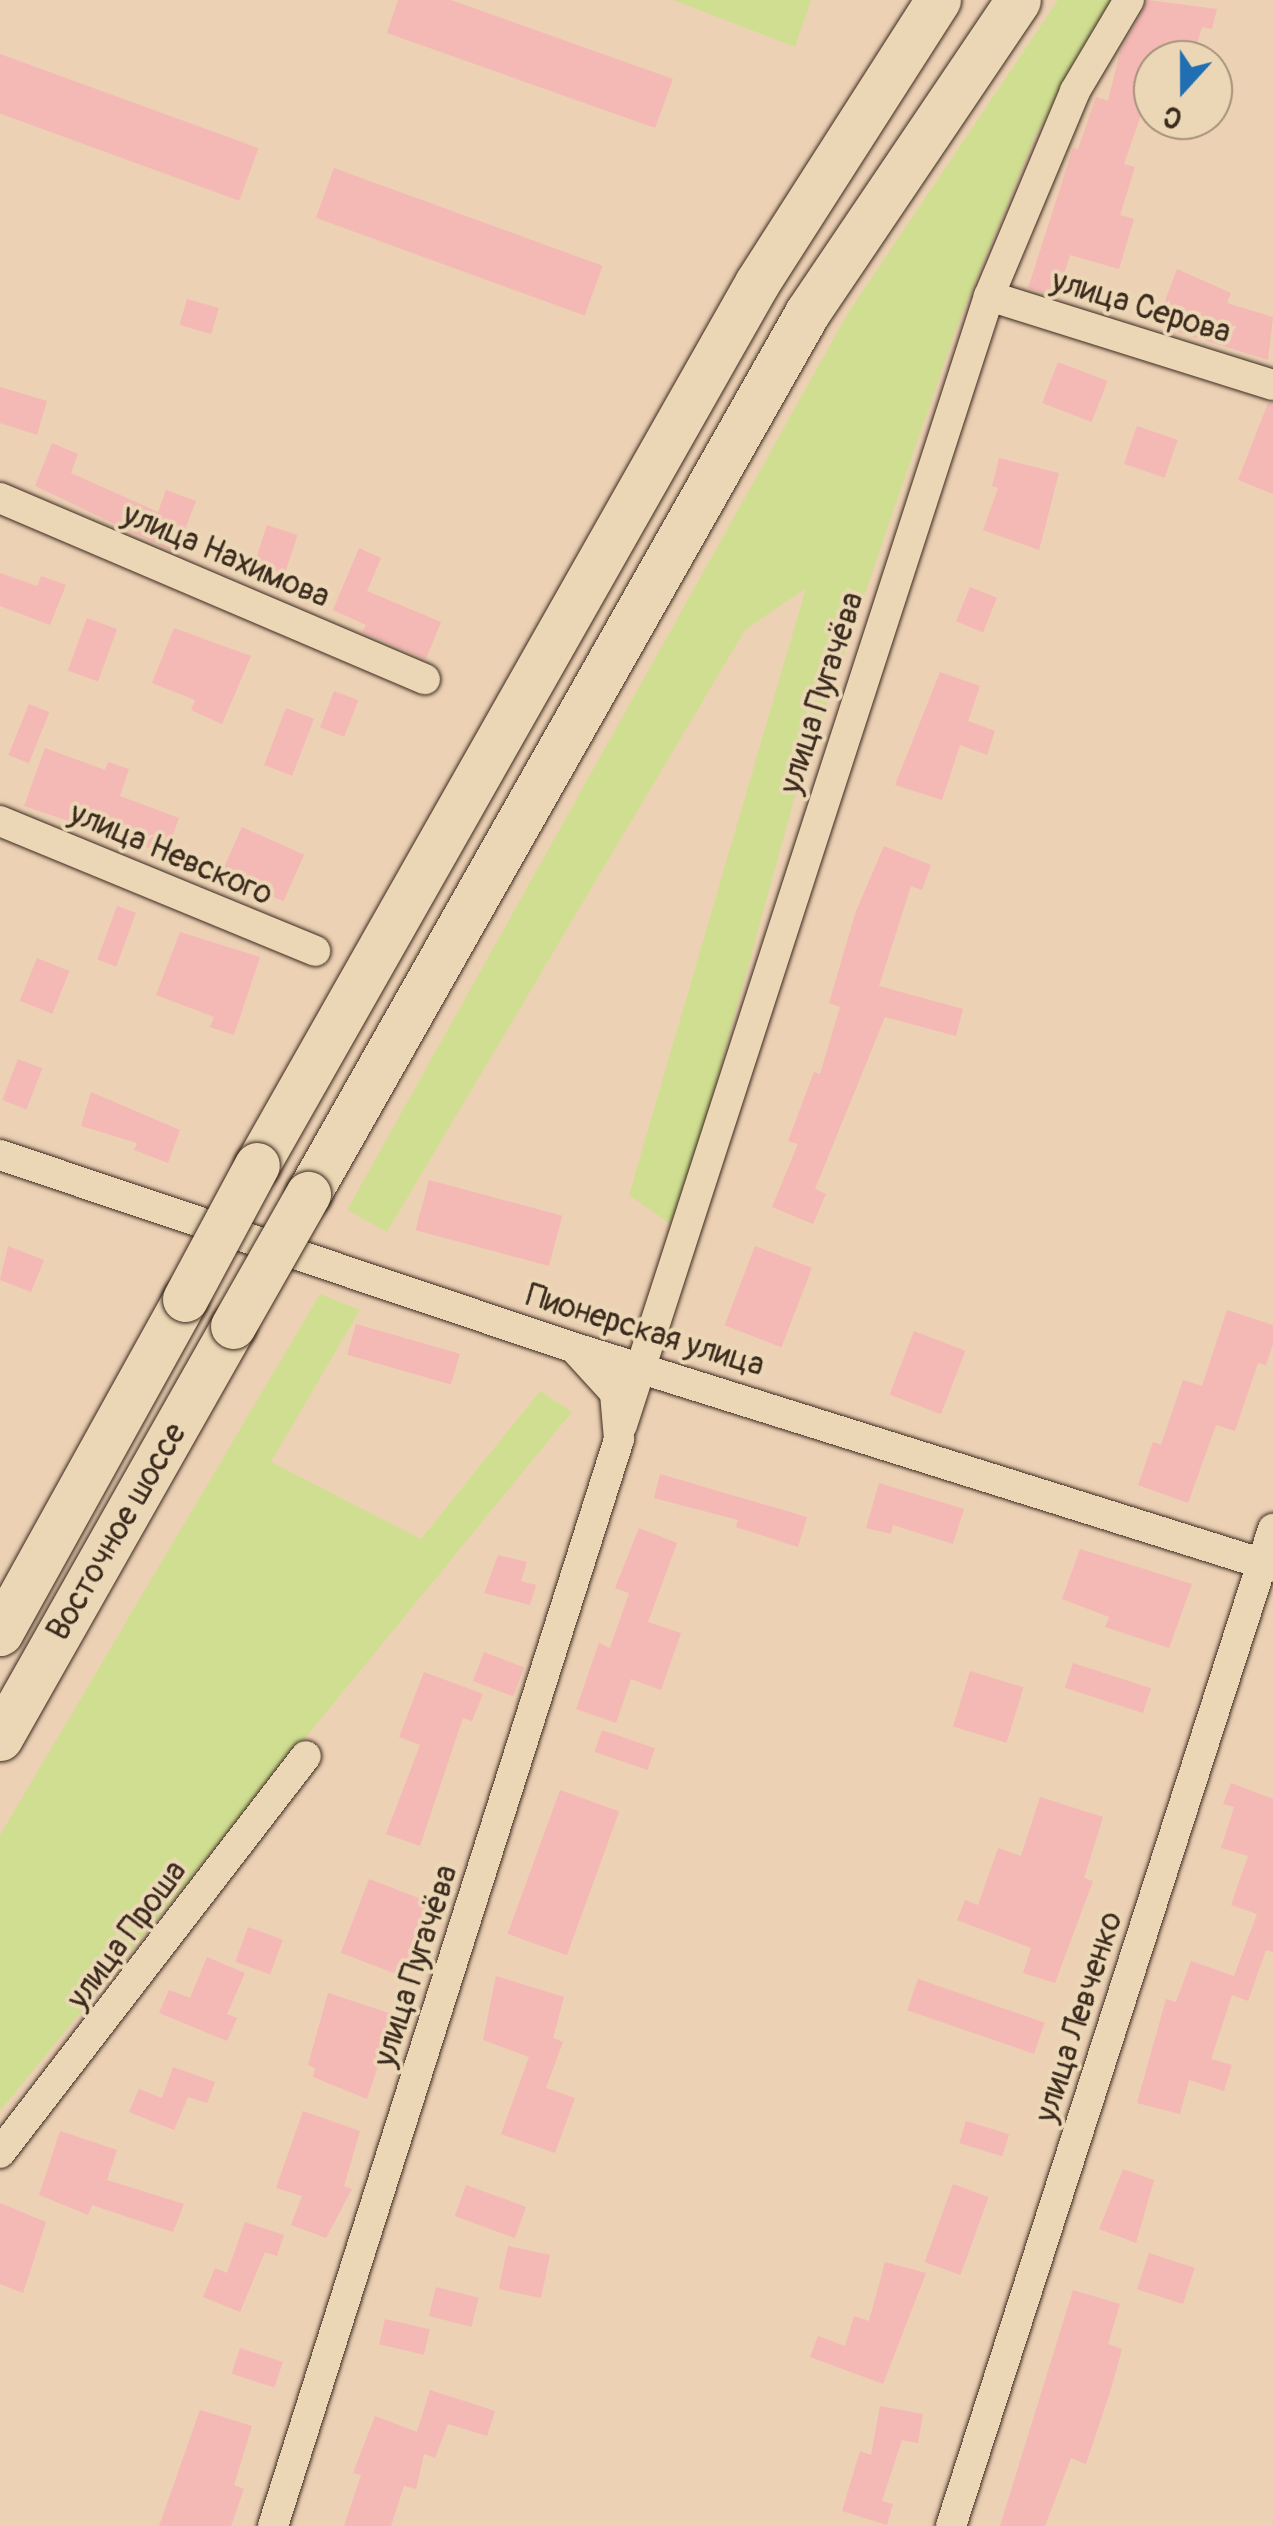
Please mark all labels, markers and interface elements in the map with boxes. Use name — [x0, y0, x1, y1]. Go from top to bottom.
north arrow — [1133, 40, 1233, 140]
text: С — [1158, 97, 1187, 136]
street label: улица Серова — [1047, 262, 1235, 352]
street label: улица Нахимова — [117, 495, 335, 617]
street label: улица Пугачёва — [771, 588, 873, 798]
street label: улица Невского — [64, 794, 278, 914]
street label: Пионерская улица — [521, 1277, 769, 1385]
street label: Восточное шоссе — [39, 1417, 195, 1647]
street label: улица Проша — [59, 1853, 195, 2017]
street label: улица Пугачёва — [365, 1861, 467, 2071]
street label: улица Левченко — [1027, 1907, 1131, 2127]

